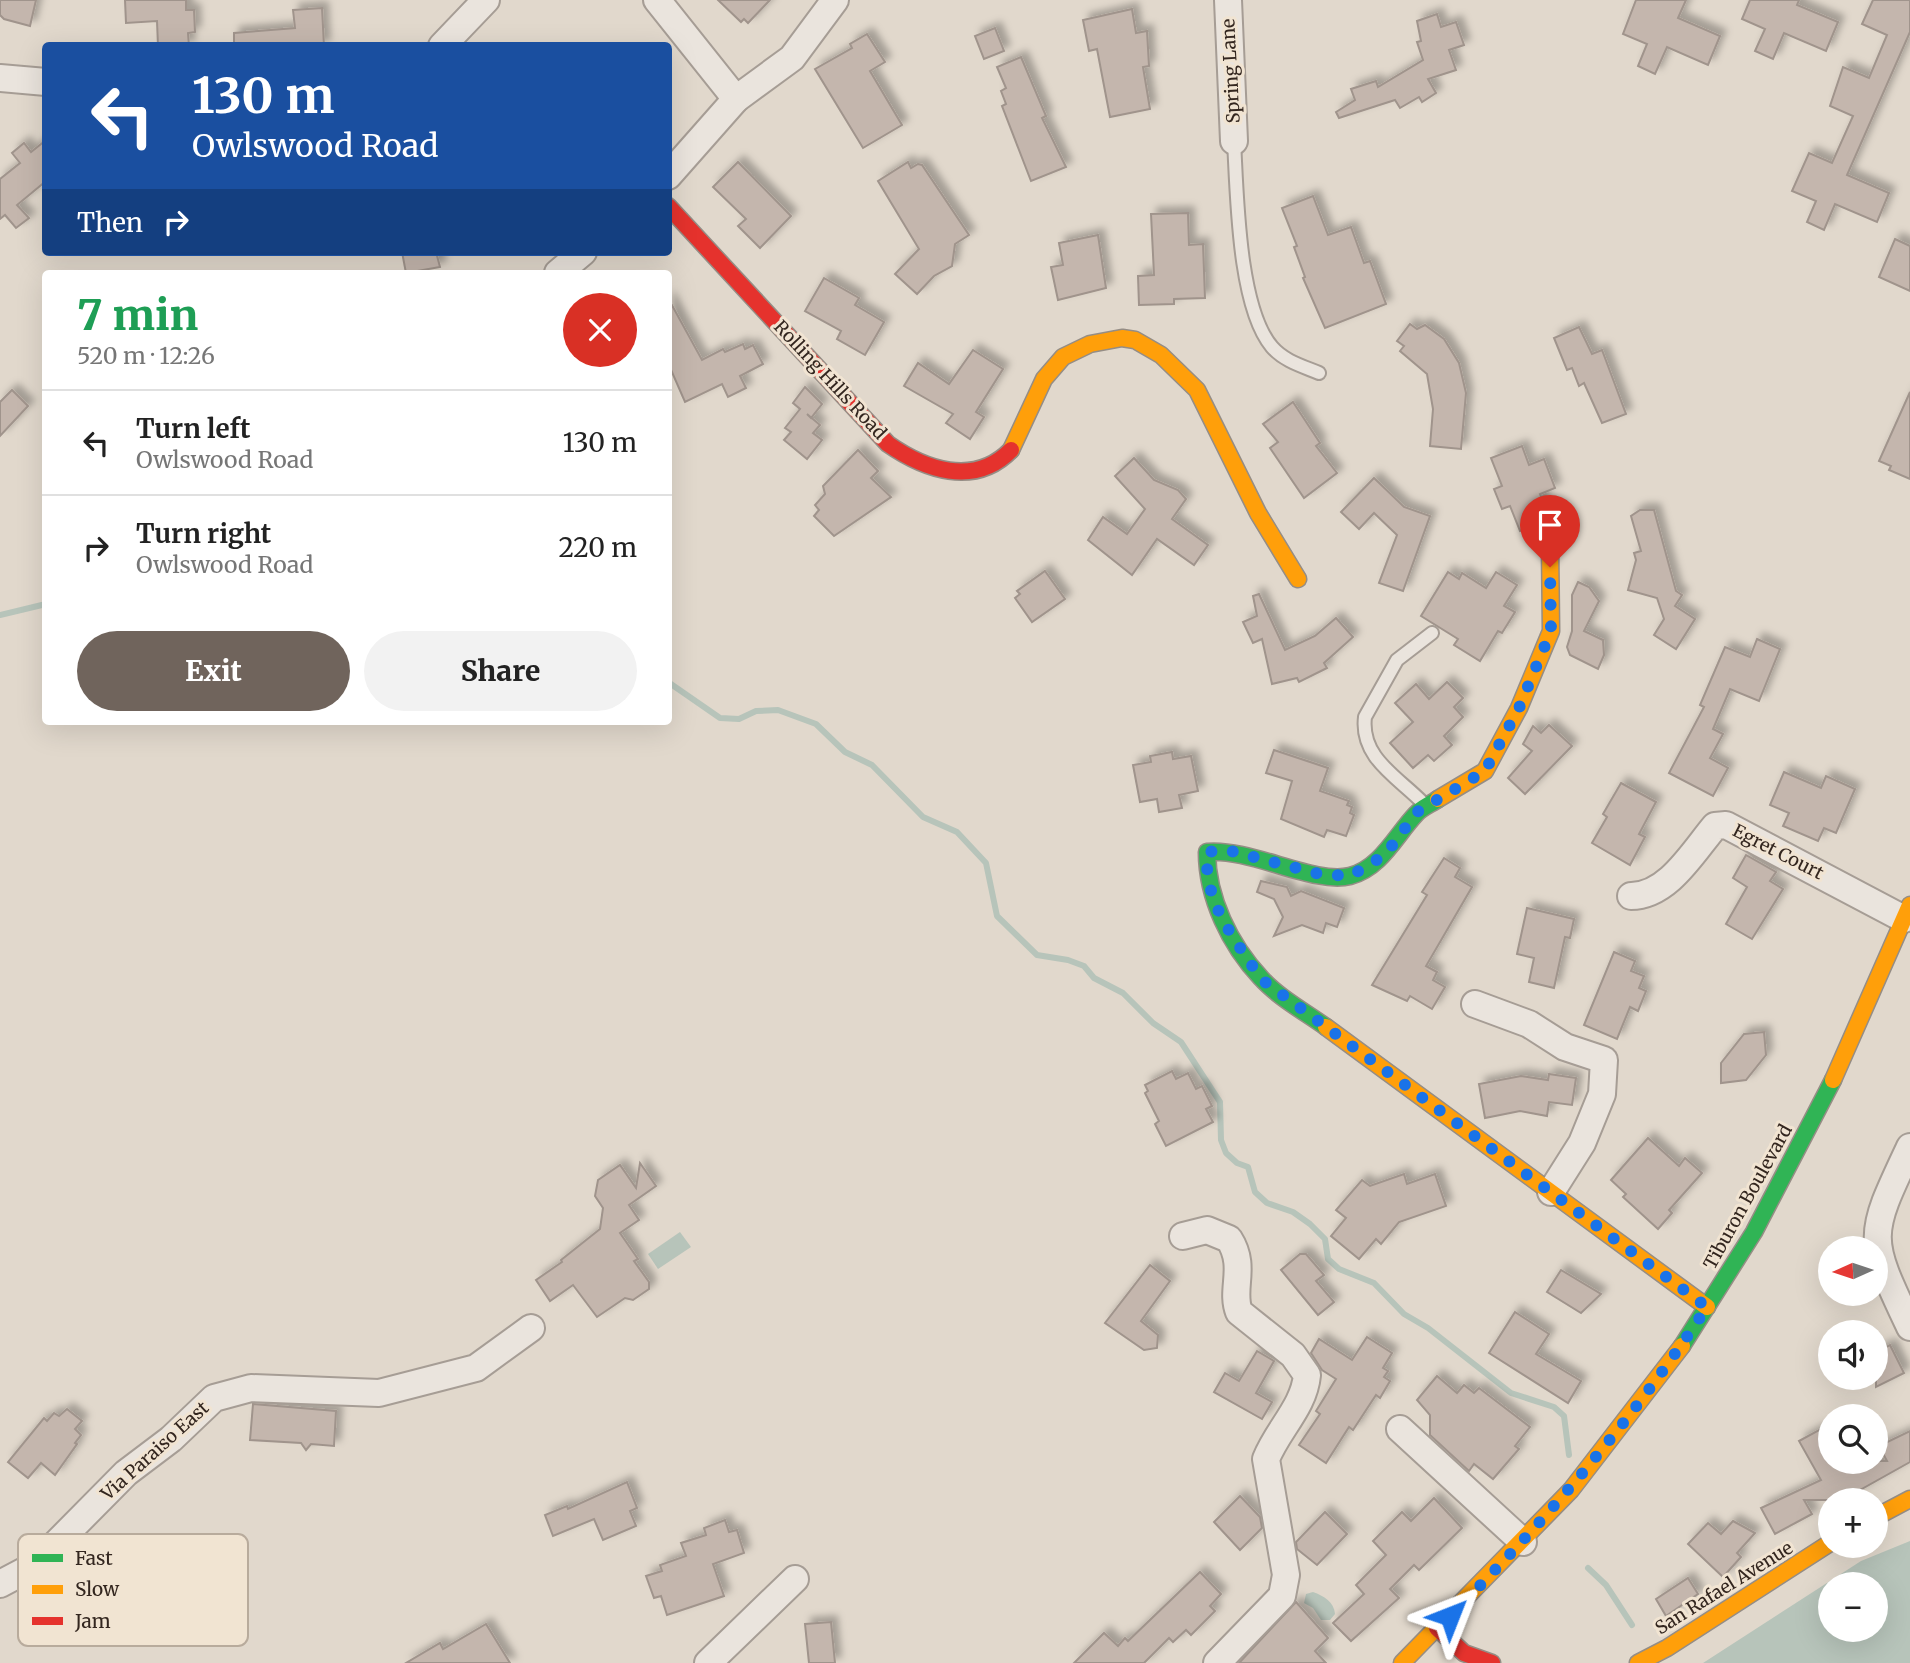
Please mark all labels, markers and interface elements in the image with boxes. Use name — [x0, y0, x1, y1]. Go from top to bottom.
street label: Spring Lane — [1216, 18, 1245, 124]
text: 130 m — [192, 65, 335, 126]
icon: left — [77, 70, 168, 161]
text: Owlswood Road — [192, 126, 439, 166]
icon: right — [157, 203, 195, 241]
text: Then — [77, 206, 143, 239]
text: 7 min — [77, 289, 198, 341]
button: close — [563, 293, 637, 367]
street label: Rolling Hills Road — [769, 315, 892, 444]
text: 520 m · 12:26 — [77, 341, 215, 370]
text: Turn left — [136, 412, 250, 445]
icon: left — [77, 424, 115, 462]
text: 130 m — [563, 426, 637, 459]
text: Owlswood Road — [136, 445, 313, 474]
pin — [1520, 495, 1580, 567]
icon: arrive — [1531, 506, 1569, 544]
text: Turn right — [136, 517, 271, 550]
icon: right — [77, 529, 115, 567]
text: 220 m — [558, 531, 637, 564]
text: Owlswood Road — [136, 550, 313, 579]
button: Exit — [77, 631, 350, 711]
button: Share — [364, 631, 637, 711]
street label: Egret Court — [1729, 819, 1828, 884]
street label: Tiburon Boulevard — [1698, 1120, 1797, 1273]
north arrow — [1818, 1236, 1888, 1306]
map controls — [1818, 1236, 1888, 1642]
button: sound — [1818, 1320, 1888, 1390]
street label: Via Paraiso East — [95, 1396, 213, 1506]
button: search — [1818, 1404, 1888, 1474]
button: + — [1818, 1488, 1888, 1558]
legend — [18, 1534, 248, 1646]
street label: San Rafael Avenue — [1651, 1536, 1797, 1639]
text: Fast — [75, 1546, 113, 1570]
button: − — [1818, 1572, 1888, 1642]
text: Slow — [75, 1577, 120, 1601]
position arrow — [1413, 1579, 1487, 1653]
text: Jam — [74, 1609, 111, 1633]

